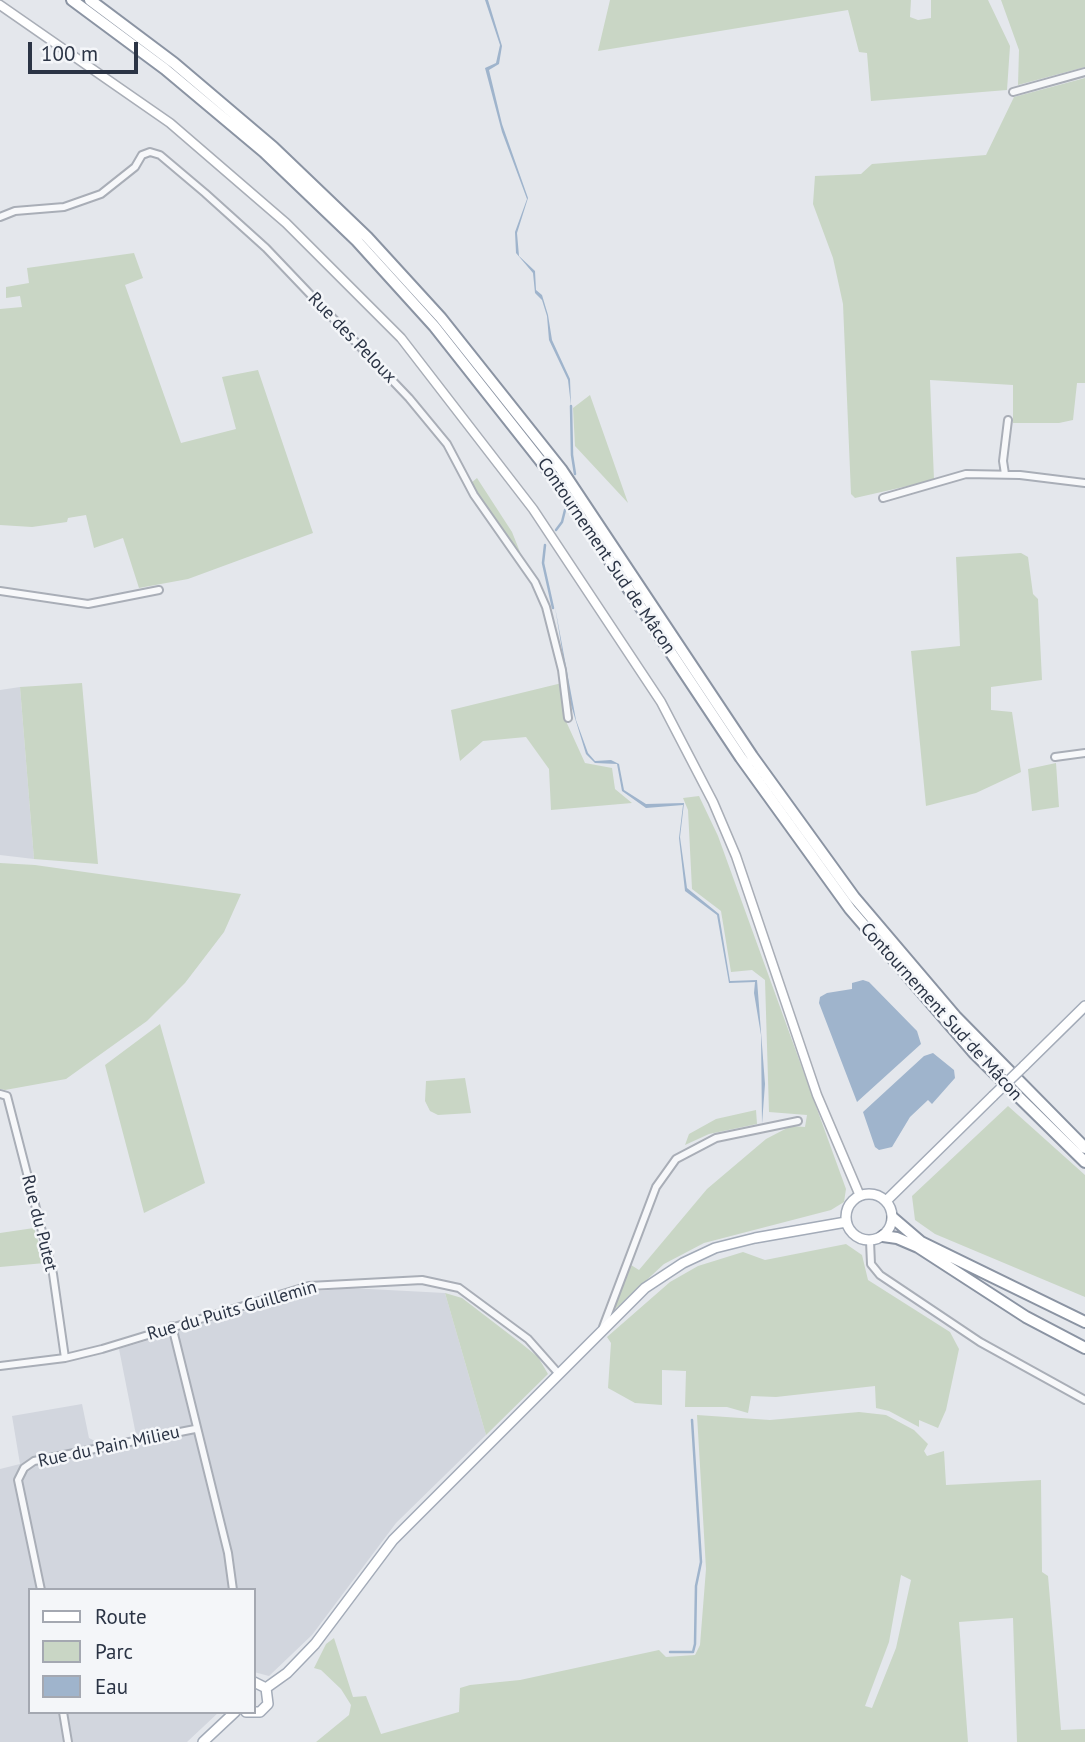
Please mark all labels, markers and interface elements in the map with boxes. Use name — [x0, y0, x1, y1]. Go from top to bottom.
scale bar — [32, 28, 142, 72]
text: 100 m — [41, 40, 98, 67]
street label: Rue des Peloux — [303, 288, 401, 388]
street label: Contournement Sud de Mâcon — [532, 454, 680, 658]
street label: Contournement Sud de Mâcon — [855, 919, 1027, 1105]
street label: Rue du Putet — [17, 1173, 61, 1273]
street label: Rue du Puits Guillemin — [145, 1276, 319, 1346]
street label: Rue du Pain Milieu — [36, 1421, 182, 1473]
legend — [28, 1588, 256, 1714]
text: Route — [95, 1603, 147, 1630]
text: Parc — [95, 1638, 133, 1665]
text: Eau — [95, 1673, 128, 1700]

